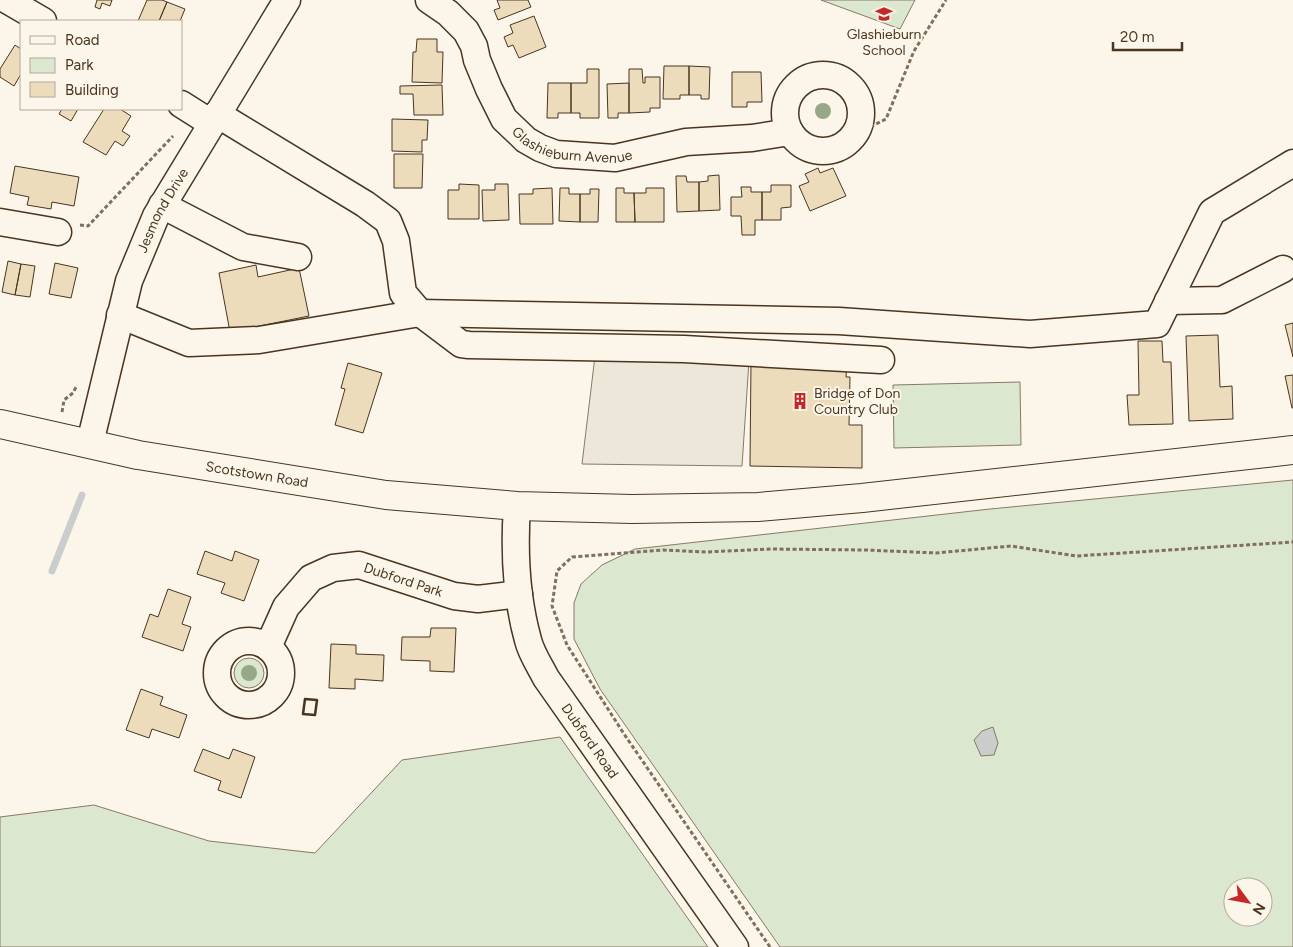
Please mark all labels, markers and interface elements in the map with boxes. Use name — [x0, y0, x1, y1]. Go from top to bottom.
school or university icon: Glashieburn School — [874, 4, 894, 24]
legend — [20, 20, 182, 110]
scale bar — [1113, 20, 1182, 52]
place label: Glashieburn School — [847, 26, 922, 59]
text: 20 m — [1120, 28, 1154, 46]
text: Road — [65, 31, 100, 49]
text: Park — [65, 56, 94, 74]
text: Building — [65, 81, 119, 99]
street label: Glashieburn Avenue — [508, 123, 634, 167]
street label: Jesmond Drive — [134, 165, 192, 255]
place label: Bridge of Don Country Club — [814, 385, 901, 418]
building icon: Bridge of Don Country Club — [790, 391, 810, 411]
street label: Scotstown Road — [204, 458, 310, 491]
street label: Dubford Park — [361, 559, 445, 601]
street label: Dubford Road — [558, 700, 622, 782]
north arrow — [1223, 877, 1273, 927]
text: N — [1249, 900, 1269, 918]

